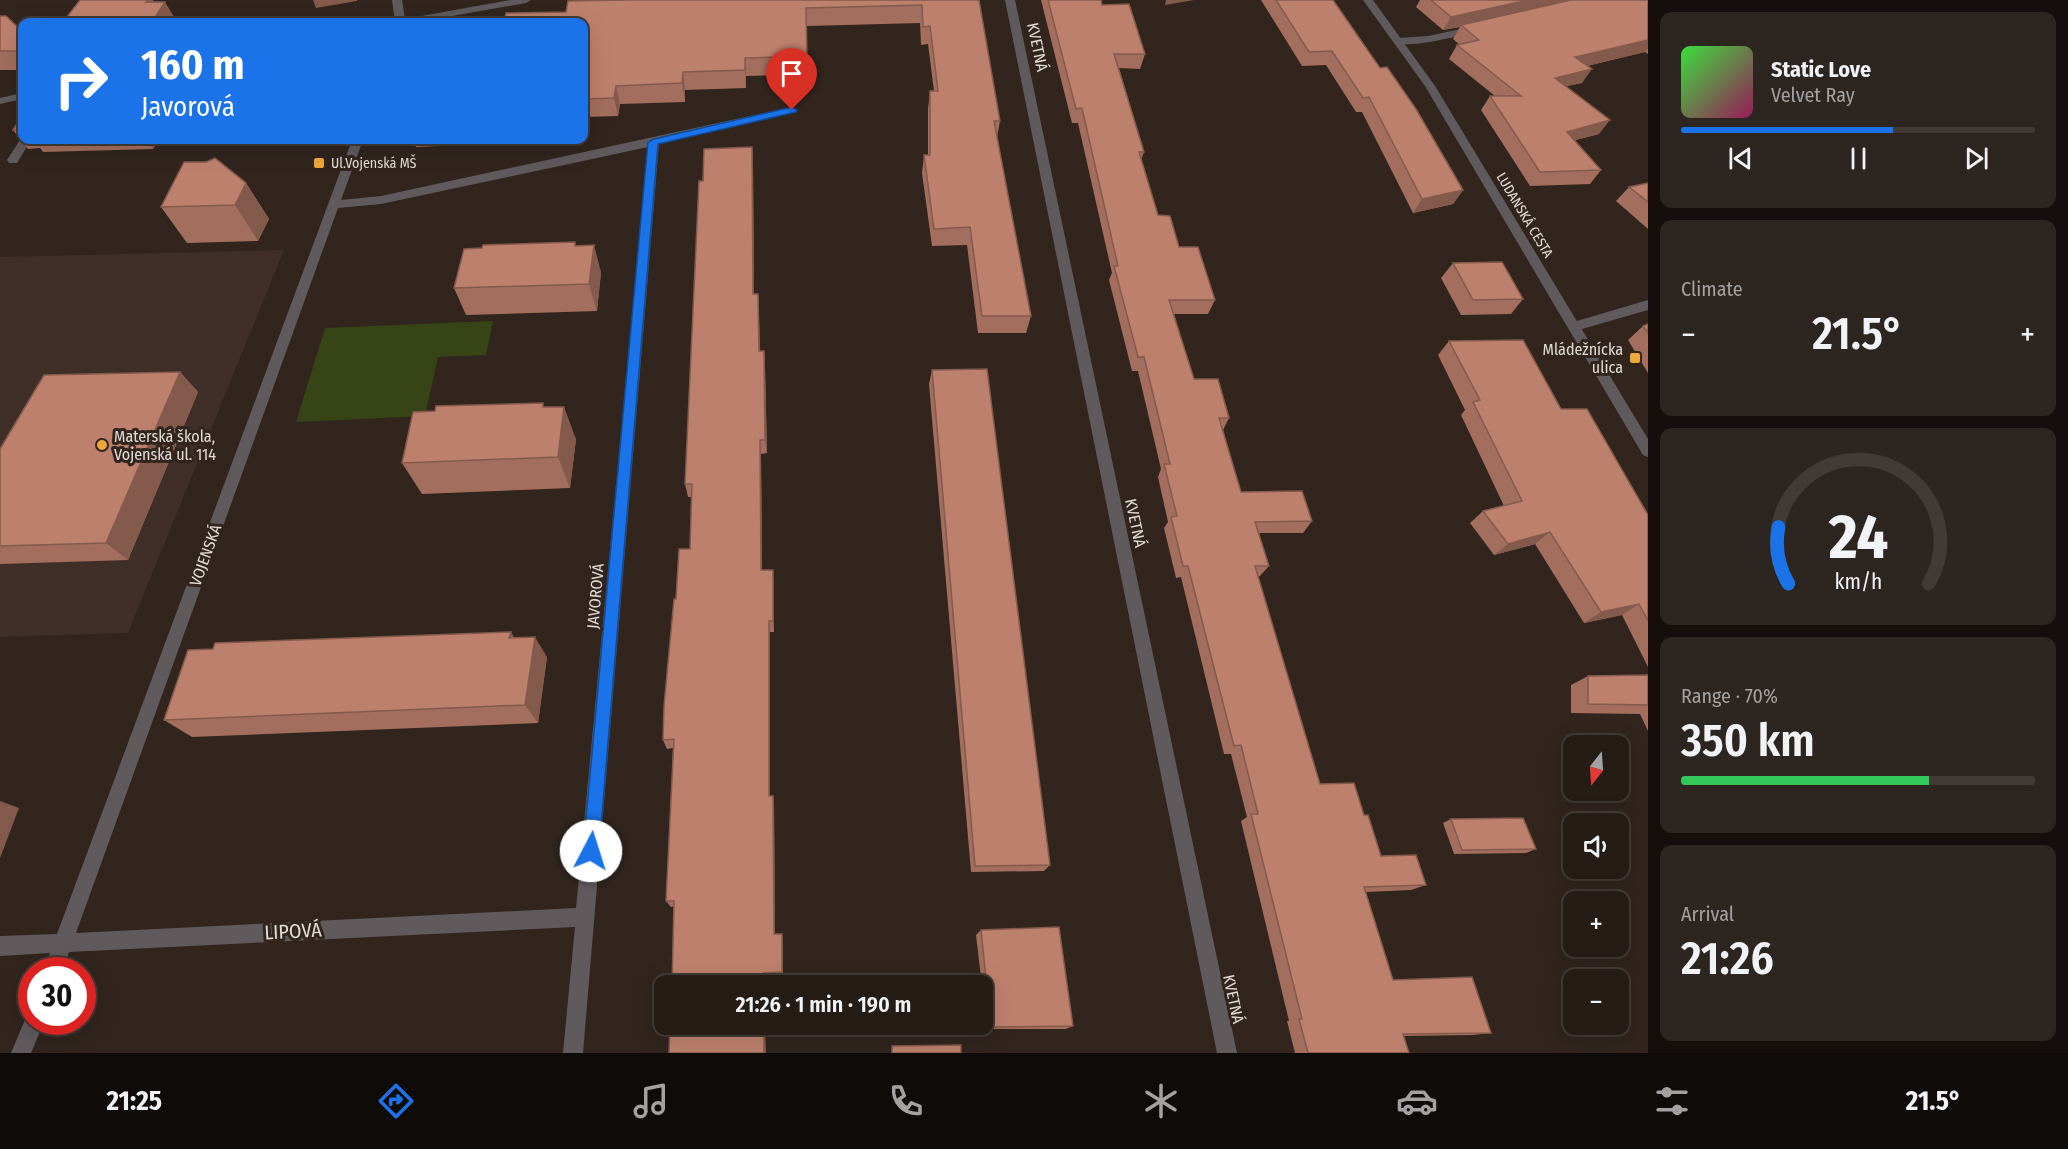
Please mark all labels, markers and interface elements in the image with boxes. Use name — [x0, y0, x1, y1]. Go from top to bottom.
street label: KVETNÁ — [1023, 21, 1052, 74]
text: 160 m — [141, 40, 244, 90]
icon: right — [42, 42, 120, 120]
pin — [766, 48, 817, 110]
text: Static Love — [1771, 56, 1871, 83]
icon: arrive — [775, 57, 808, 90]
text: Velvet Ray — [1771, 83, 1855, 107]
text: Javorová — [141, 91, 235, 123]
icon: previous — [1724, 142, 1757, 175]
icon: pause — [1842, 142, 1875, 175]
icon: next — [1960, 142, 1993, 175]
place label: Ul.Vojenská MŠ — [331, 154, 416, 172]
marker: Ul.Vojenská MŠ — [312, 156, 326, 170]
street label: LUDANSKÁ CESTA — [1492, 169, 1558, 261]
text: Climate — [1681, 277, 1743, 301]
text: 21.5° — [1812, 307, 1904, 361]
text: − — [1681, 315, 1696, 355]
text: + — [2020, 315, 2035, 355]
place label: Mládežnícka ulica — [1543, 340, 1623, 377]
marker: Mládežnícka ulica — [1628, 351, 1642, 365]
place label: Materská škola, Vojenská ul. 114 — [114, 427, 216, 464]
marker: Materská škola, Vojenská ul. 114 — [95, 438, 109, 452]
street label: KVETNÁ — [1121, 497, 1150, 550]
text: 24 — [1827, 500, 1888, 575]
street label: VOJENSKÁ — [186, 521, 226, 589]
street label: JAVOROVÁ — [583, 562, 608, 630]
text: km/h — [1834, 569, 1882, 595]
text: Range · 70% — [1681, 684, 1778, 708]
text: 350 km — [1681, 714, 1815, 768]
north arrow — [1563, 735, 1629, 801]
map controls — [1563, 735, 1629, 1035]
button: sound — [1563, 813, 1629, 879]
position arrow — [559, 819, 623, 883]
button: + — [1563, 891, 1629, 957]
text: Arrival — [1681, 902, 1734, 926]
street label: LIPOVÁ — [264, 917, 323, 944]
text: 21:26 — [1681, 932, 1774, 986]
speed limit sign: 30 — [18, 957, 96, 1035]
button: − — [1563, 969, 1629, 1035]
street label: KVETNÁ — [1219, 973, 1248, 1026]
text: 21:26 · 1 min · 190 m — [736, 991, 911, 1018]
icon: directions — [375, 1080, 417, 1122]
icon: music — [630, 1080, 672, 1122]
icon: phone — [885, 1080, 927, 1122]
icon: climate — [1140, 1080, 1182, 1122]
icon: car — [1396, 1080, 1438, 1122]
icon: filters — [1651, 1080, 1693, 1122]
text: 21:25 — [107, 1085, 162, 1117]
text: 21.5° — [1906, 1085, 1961, 1117]

